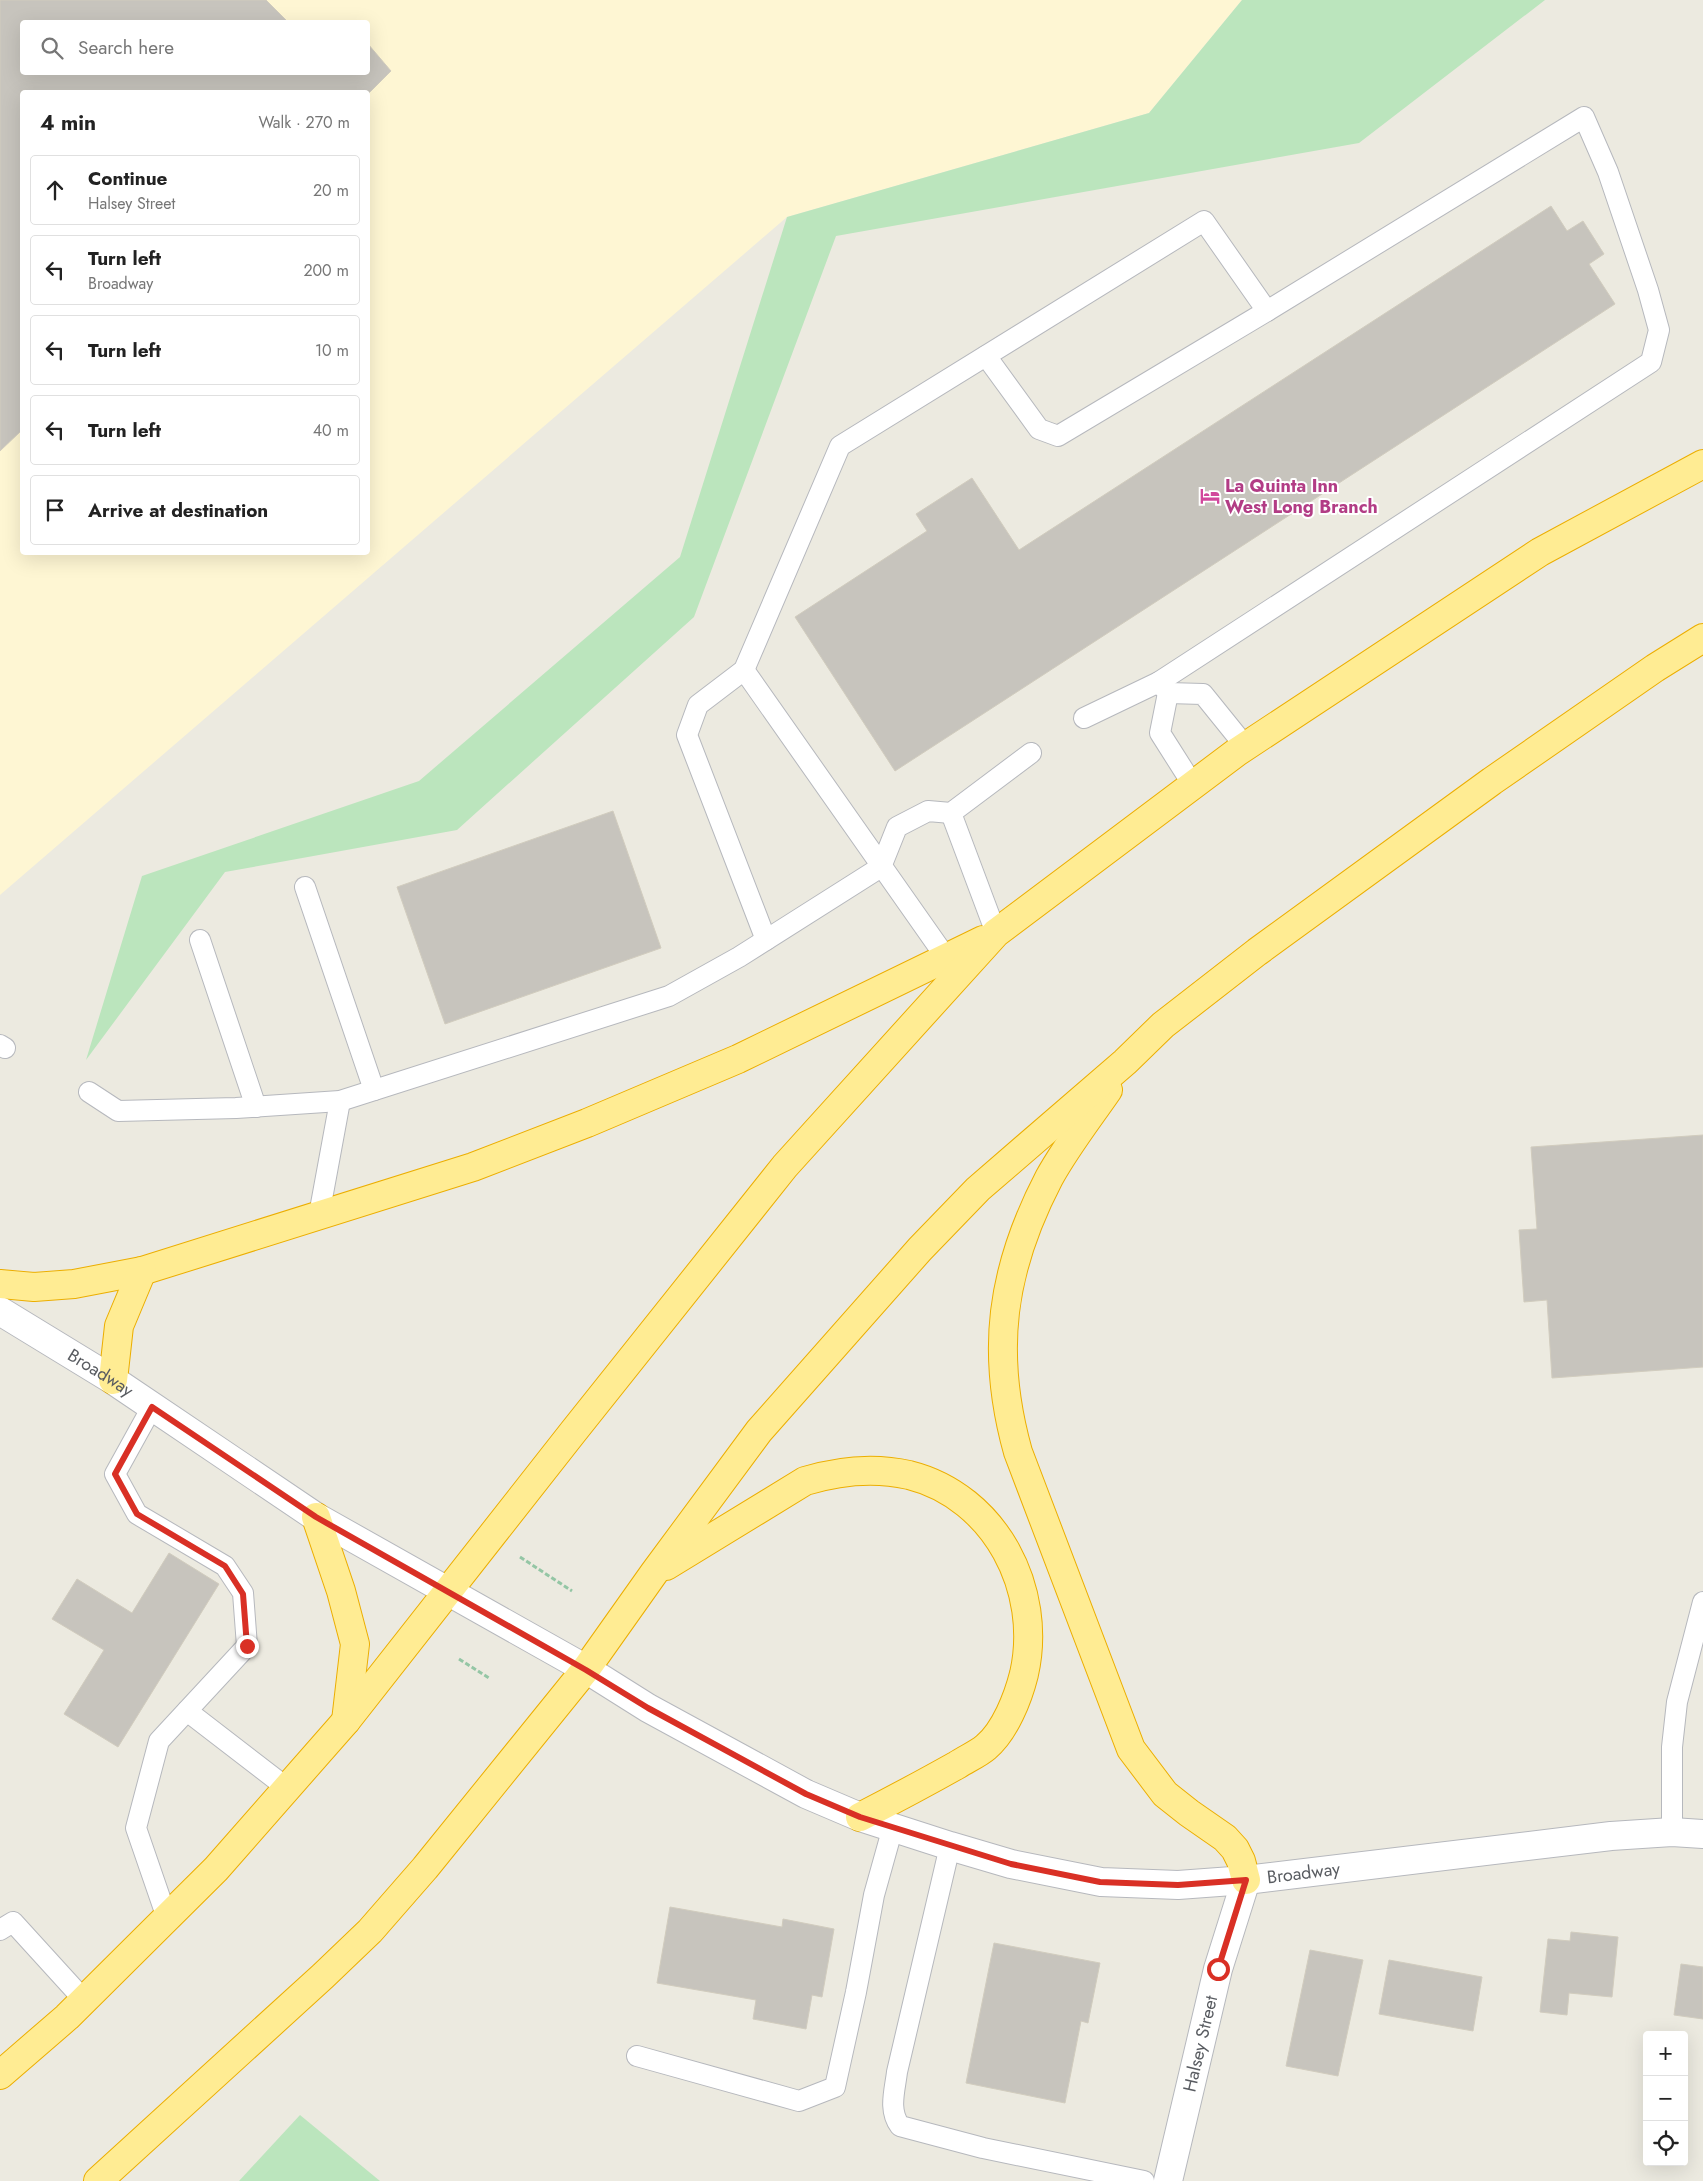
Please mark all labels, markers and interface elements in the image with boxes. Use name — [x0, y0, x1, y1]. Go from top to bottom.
search box — [20, 20, 370, 75]
icon: search — [38, 34, 66, 62]
text: Search here — [78, 34, 174, 61]
text: 4 min — [40, 108, 96, 138]
text: Walk · 270 m — [259, 111, 350, 134]
text: Continue — [88, 165, 167, 192]
icon: ahead — [41, 176, 69, 204]
text: 20 m — [313, 179, 349, 202]
text: Halsey Street — [88, 192, 175, 215]
text: Turn left — [88, 245, 161, 272]
icon: left — [41, 256, 69, 284]
text: 200 m — [303, 259, 349, 282]
text: Broadway — [88, 272, 153, 295]
icon: left — [41, 336, 69, 364]
text: Turn left — [88, 337, 161, 364]
text: 10 m — [315, 339, 349, 362]
icon: left — [41, 416, 69, 444]
text: Turn left — [88, 417, 161, 444]
text: 40 m — [313, 419, 349, 442]
place label: La Quinta Inn West Long Branch — [1225, 473, 1378, 520]
hotel icon: La Quinta Inn West Long Branch — [1199, 485, 1221, 507]
icon: arrive — [41, 496, 69, 524]
text: Arrive at destination — [88, 497, 268, 524]
street label: Broadway — [63, 1342, 139, 1403]
route end — [236, 1635, 259, 1658]
street label: Broadway — [1265, 1856, 1342, 1890]
route start — [1207, 1958, 1230, 1981]
street label: Halsey Street — [1176, 1992, 1224, 2095]
map controls — [1643, 2031, 1688, 2166]
button: + — [1643, 2031, 1688, 2076]
button: − — [1643, 2076, 1688, 2121]
button: locate — [1643, 2121, 1688, 2166]

